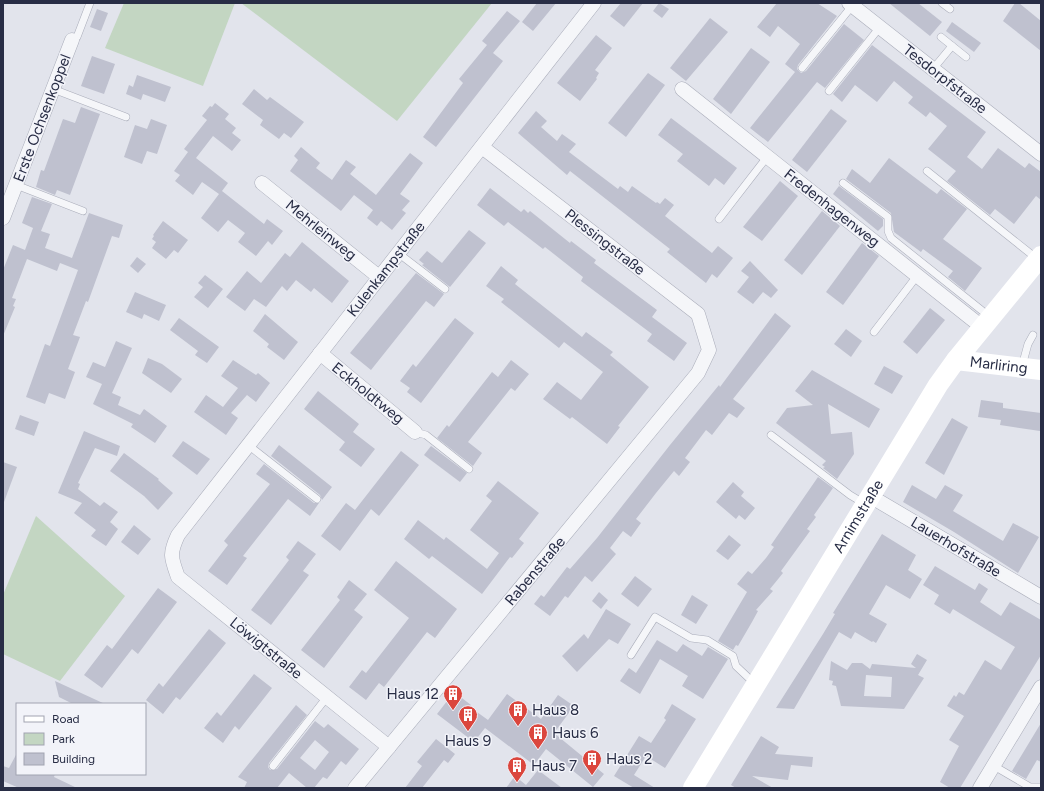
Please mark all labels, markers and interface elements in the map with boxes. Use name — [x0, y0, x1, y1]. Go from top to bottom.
street label: Tesdorpfstraße — [899, 41, 991, 117]
street label: Erste Ochsenkoppel — [9, 52, 75, 184]
street label: Fredenhagenweg — [781, 165, 883, 251]
street label: Mehrleinweg — [282, 196, 360, 264]
street label: Plessingstraße — [561, 205, 649, 279]
street label: Kulenkampstraße — [343, 218, 429, 320]
street label: Marliring — [969, 353, 1029, 377]
street label: Eckholdtweg — [328, 358, 408, 428]
street label: Arnimstraße — [829, 477, 887, 556]
street label: Lauerhofstraße — [908, 513, 1004, 581]
street label: Rabenstraße — [501, 533, 569, 609]
street label: Löwigtstraße — [226, 613, 306, 683]
building icon: Haus 12 — [442, 683, 464, 711]
place label: Haus 12 — [386, 685, 439, 703]
building icon: Haus 8 — [507, 699, 529, 727]
place label: Haus 8 — [532, 701, 579, 719]
legend — [16, 703, 146, 775]
building icon: Haus 9 — [457, 704, 479, 732]
text: Road — [52, 712, 80, 726]
building icon: Haus 6 — [527, 722, 549, 750]
place label: Haus 6 — [552, 724, 599, 742]
text: Park — [52, 732, 75, 746]
place label: Haus 9 — [445, 732, 491, 750]
building icon: Haus 2 — [581, 748, 603, 776]
place label: Haus 2 — [606, 750, 652, 768]
text: Building — [52, 752, 95, 766]
building icon: Haus 7 — [506, 755, 528, 783]
place label: Haus 7 — [531, 757, 577, 775]

